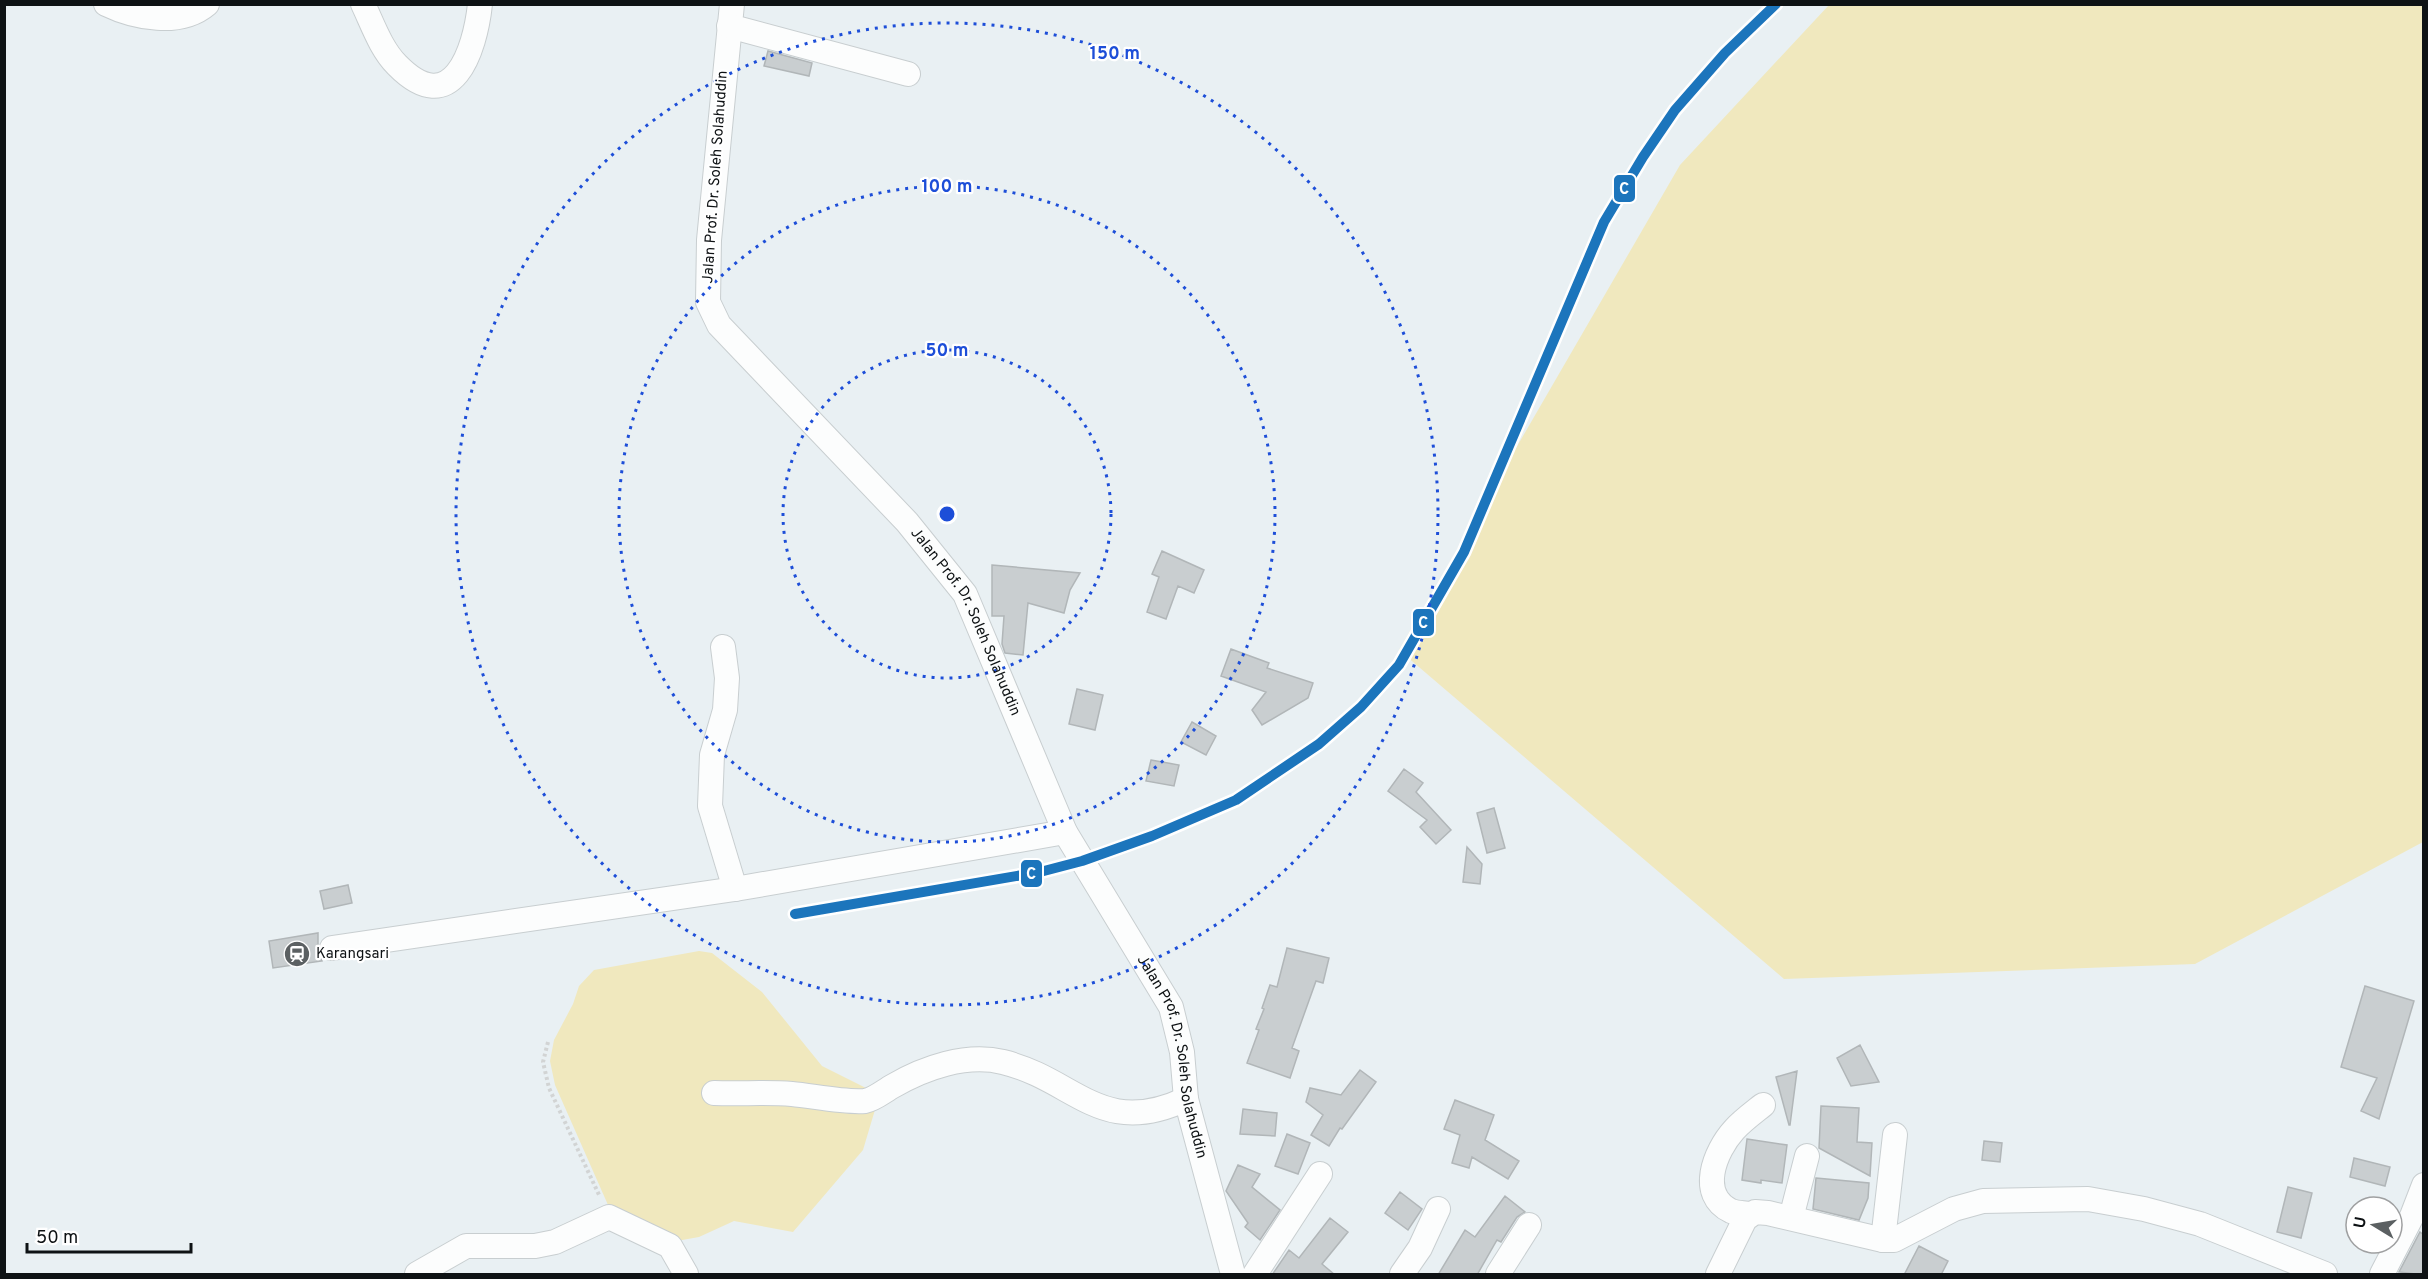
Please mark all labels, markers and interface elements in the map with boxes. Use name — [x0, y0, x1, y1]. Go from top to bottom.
text: 150 m — [1090, 43, 1140, 66]
street label: Jalan Prof. Dr. Soleh Solahuddin — [699, 70, 733, 284]
line badge: C — [1613, 174, 1636, 203]
text: 100 m — [921, 176, 973, 199]
text: C — [1619, 180, 1629, 200]
text: 50 m — [925, 340, 969, 363]
centre of rings — [937, 504, 957, 524]
street label: Jalan Prof. Dr. Soleh Solahuddin — [906, 524, 1025, 719]
line badge: C — [1412, 608, 1435, 637]
text: C — [1418, 614, 1428, 634]
line badge: C — [1020, 859, 1043, 888]
text: C — [1026, 865, 1036, 885]
station icon: Karangsari — [282, 939, 312, 969]
place label: Karangsari — [316, 945, 389, 964]
street label: Jalan Prof. Dr. Soleh Solahuddin — [1132, 952, 1211, 1160]
north arrow — [2344, 1195, 2404, 1255]
text: U — [2350, 1215, 2372, 1230]
scale bar — [27, 1216, 190, 1254]
text: 50 m — [36, 1227, 78, 1250]

